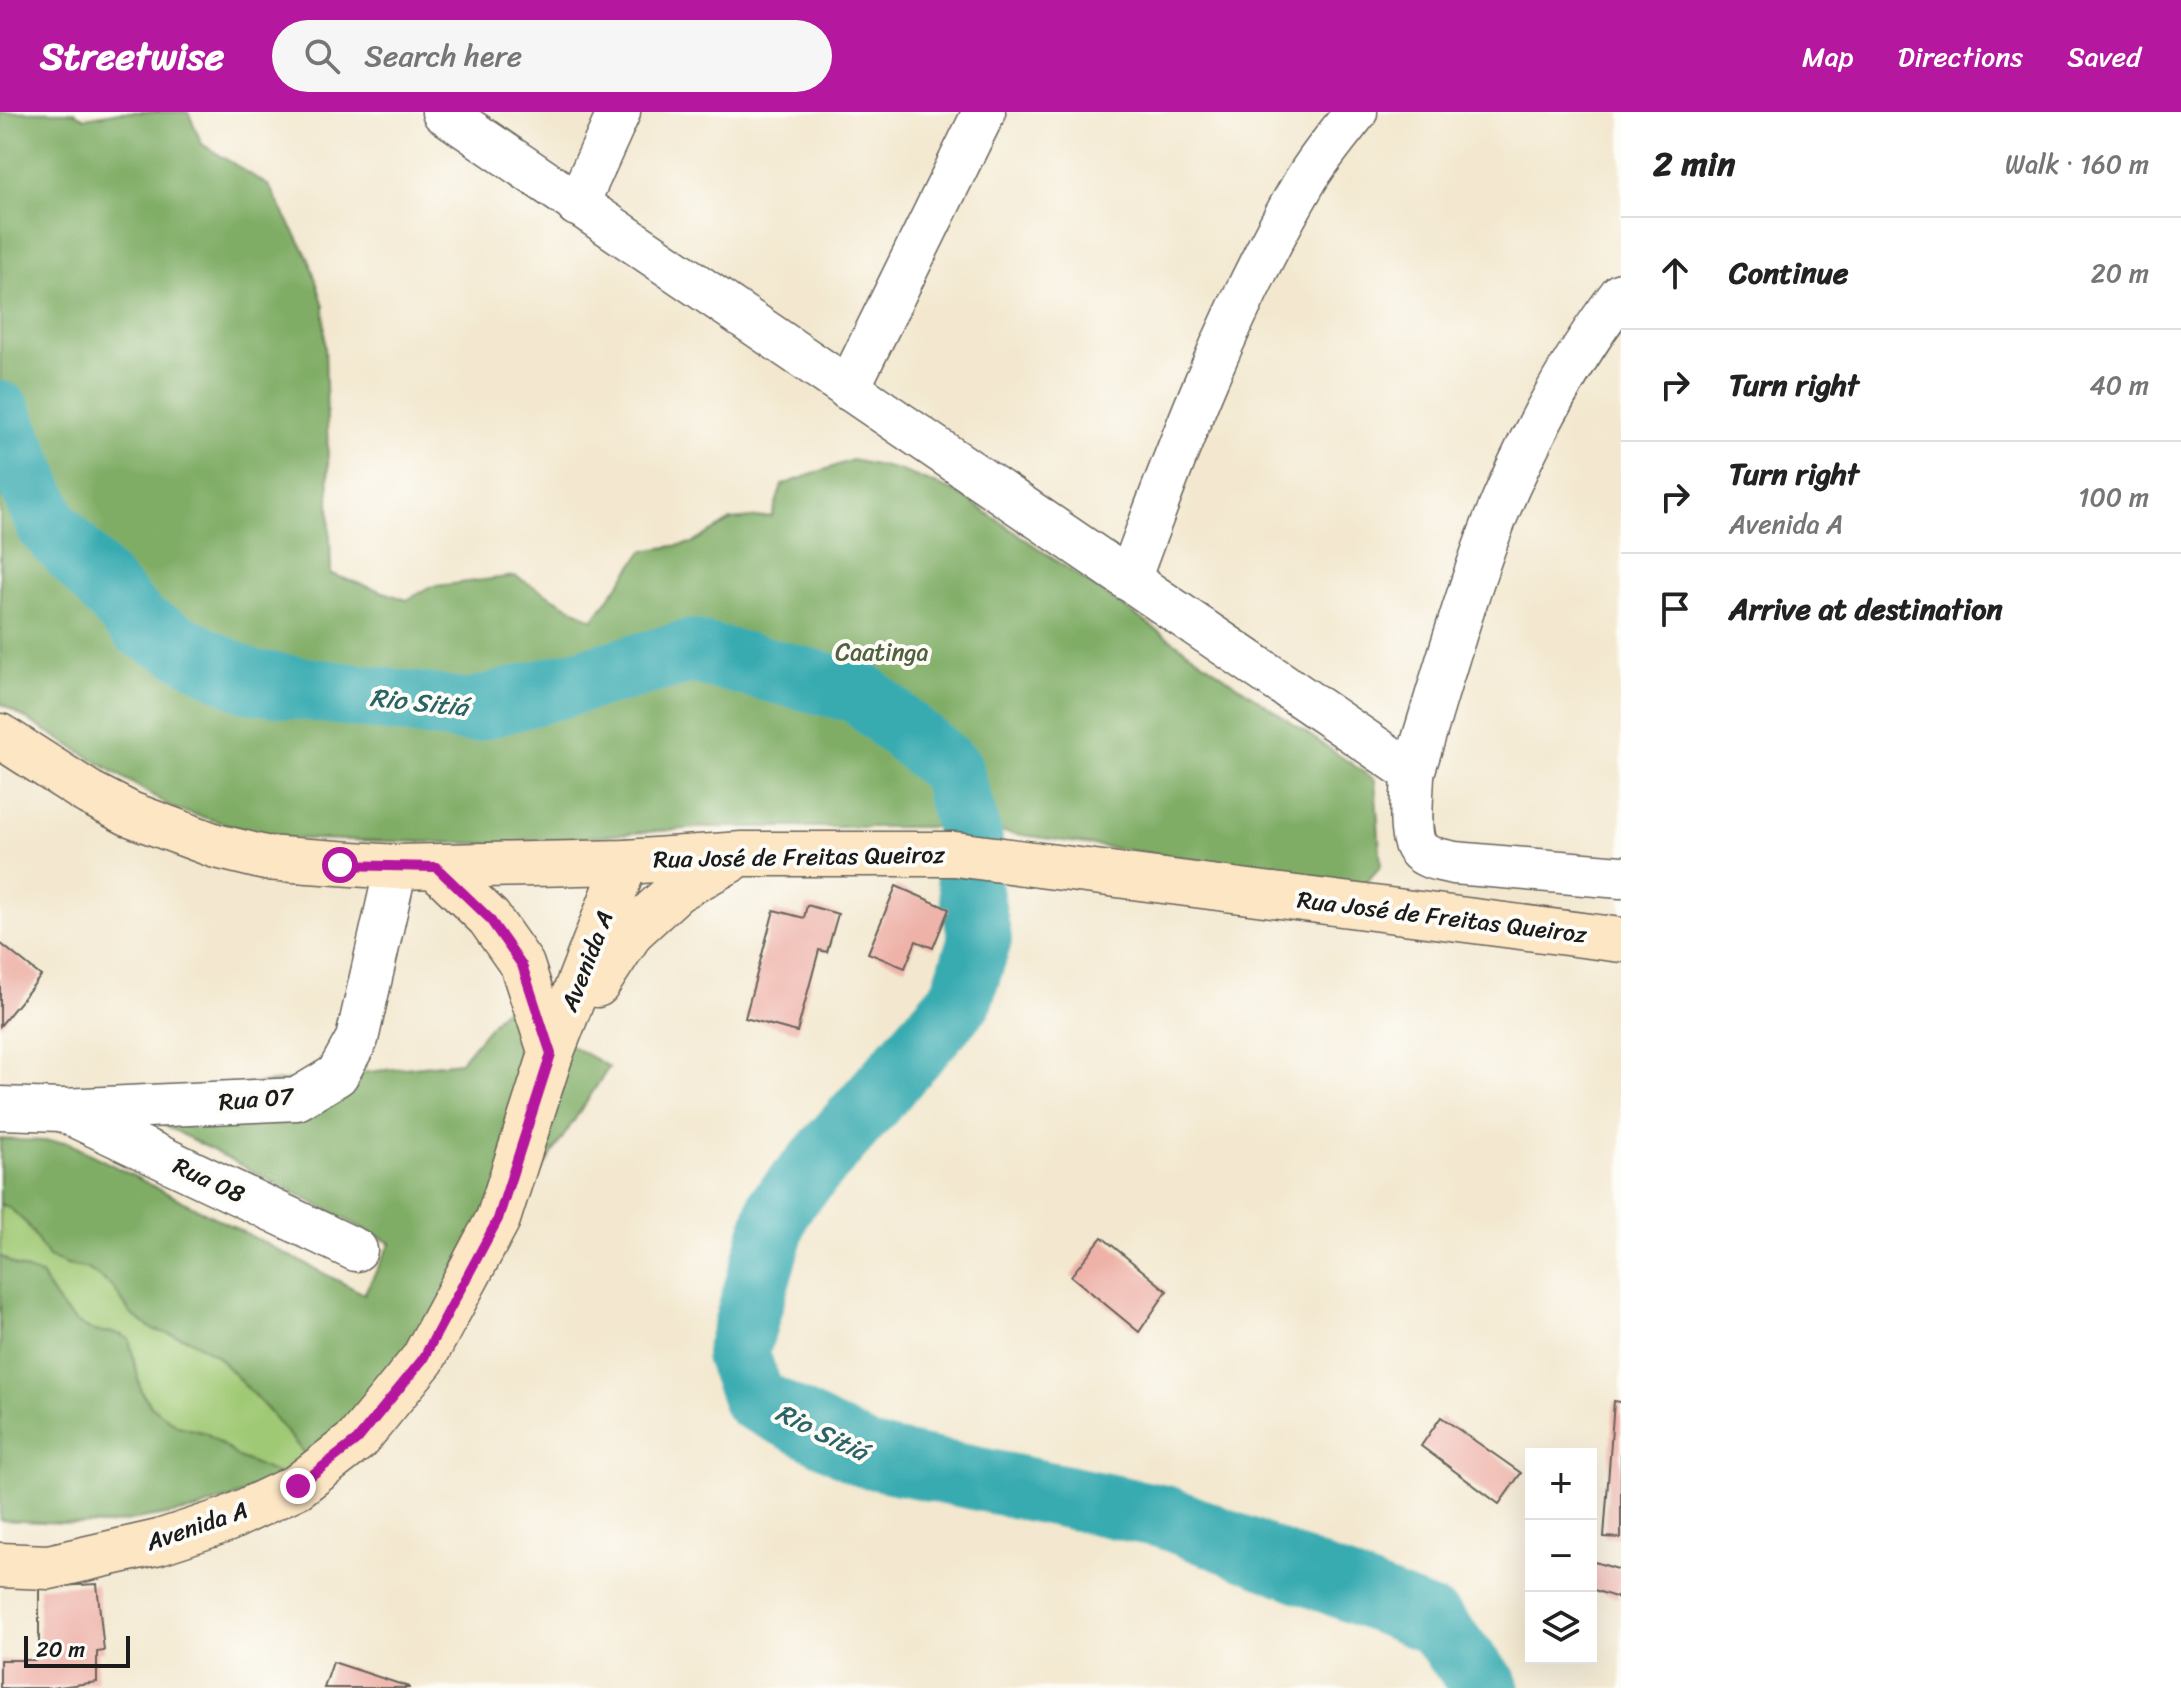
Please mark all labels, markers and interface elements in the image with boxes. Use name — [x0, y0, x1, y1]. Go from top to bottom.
search box — [272, 20, 832, 92]
text: Streetwise — [40, 23, 224, 90]
text: Search here — [364, 29, 522, 83]
text: Map — [1802, 32, 1854, 81]
text: Directions — [1898, 32, 2023, 81]
text: Saved — [2067, 32, 2141, 81]
icon: search — [300, 34, 344, 78]
text: 2 min — [1653, 134, 1735, 194]
text: Walk · 160 m — [2005, 141, 2149, 187]
text: Continue — [1729, 246, 1848, 300]
text: 20 m — [2091, 250, 2149, 296]
icon: ahead — [1653, 251, 1697, 295]
text: Turn right — [1729, 358, 1859, 412]
text: 40 m — [2090, 362, 2149, 408]
icon: right — [1653, 363, 1697, 407]
text: Turn right — [1729, 447, 1859, 501]
text: 100 m — [2078, 474, 2149, 520]
icon: right — [1653, 475, 1697, 519]
text: Avenida A — [1729, 501, 1843, 547]
text: Arrive at destination — [1729, 582, 2003, 636]
icon: arrive — [1653, 587, 1697, 631]
park label: Caatinga — [835, 631, 929, 673]
water label: Rio Sitiá — [368, 674, 474, 730]
street label: Rua José de Freitas Queiroz — [653, 833, 946, 881]
route start — [322, 847, 358, 883]
street label: Rua José de Freitas Queiroz — [1295, 878, 1590, 956]
street label: Avenida A — [548, 904, 626, 1019]
street label: Rua 07 — [217, 1075, 296, 1123]
street label: Rua 08 — [166, 1145, 252, 1215]
water label: Rio Sitiá — [768, 1390, 880, 1476]
map controls — [1525, 1448, 1597, 1664]
button: + — [1525, 1448, 1597, 1520]
route end — [280, 1468, 316, 1504]
street label: Avenida A — [139, 1489, 254, 1563]
button: − — [1525, 1520, 1597, 1592]
button: layers — [1525, 1592, 1597, 1664]
text: 20 m — [36, 1630, 85, 1669]
scale bar — [24, 1632, 130, 1668]

